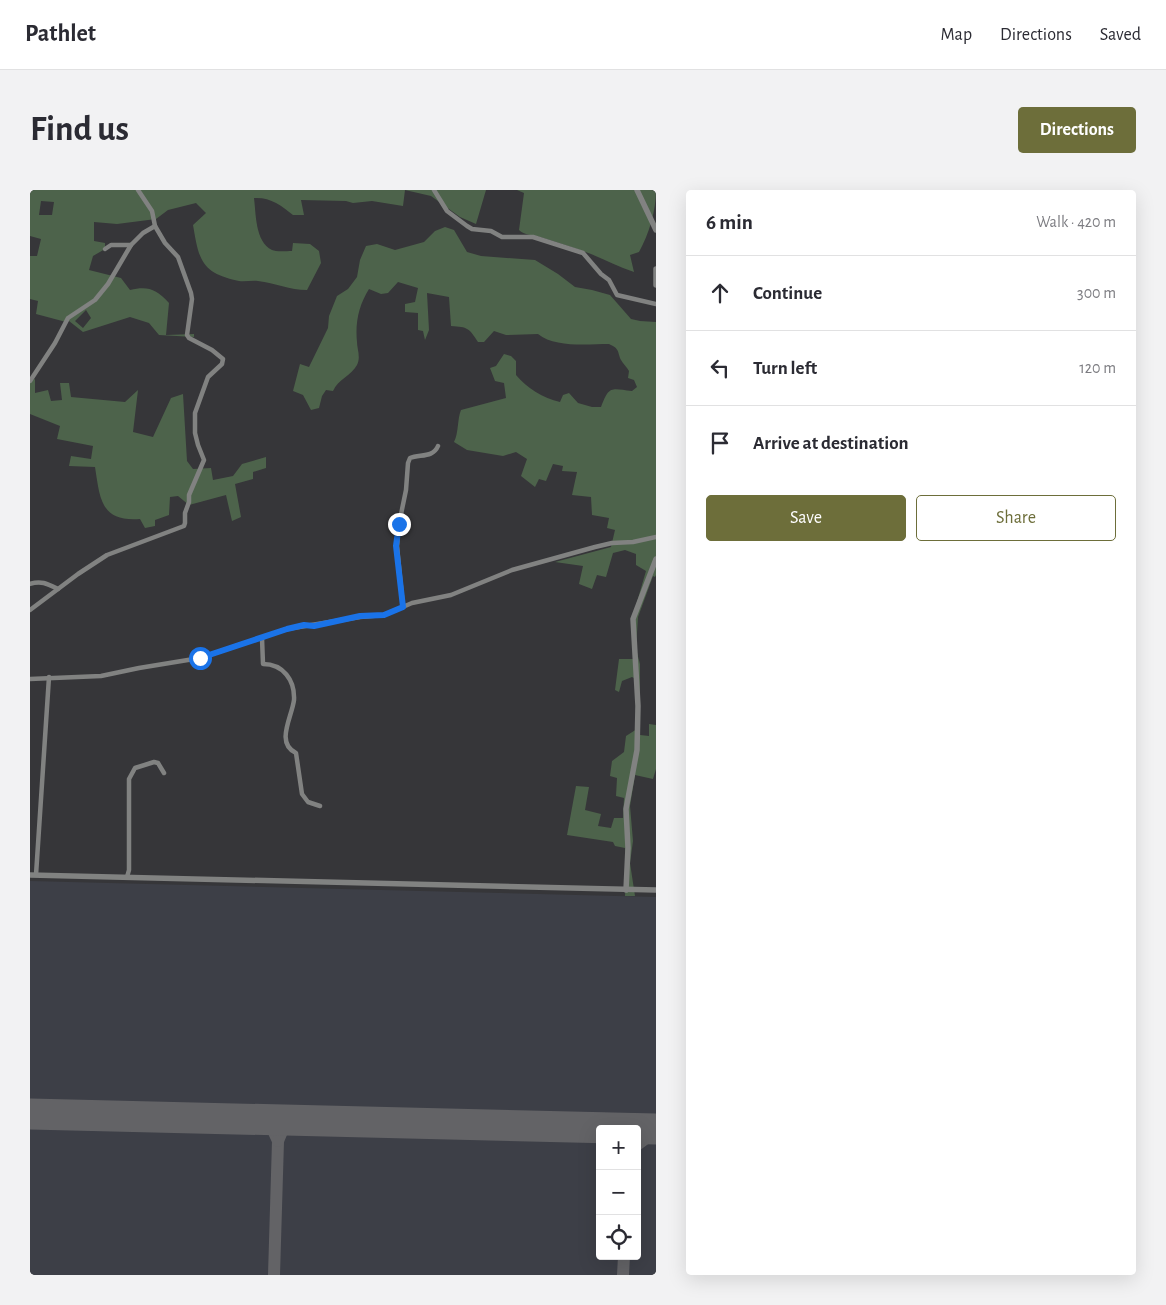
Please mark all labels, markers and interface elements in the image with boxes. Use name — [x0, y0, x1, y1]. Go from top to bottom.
text: Pathlet — [25, 22, 96, 46]
text: Map — [941, 26, 972, 44]
text: Directions — [1000, 26, 1072, 44]
text: Saved — [1100, 26, 1141, 44]
button: Directions — [1018, 107, 1136, 153]
text: Find us — [30, 112, 129, 147]
text: 6 min — [706, 212, 753, 233]
text: Walk · 420 m — [1036, 214, 1116, 230]
icon: ahead — [706, 279, 734, 307]
text: Continue — [753, 284, 822, 303]
text: 300 m — [1077, 285, 1116, 301]
icon: left — [706, 354, 734, 382]
text: Turn left — [753, 359, 817, 378]
text: 120 m — [1079, 360, 1116, 376]
icon: arrive — [706, 429, 734, 457]
text: Arrive at destination — [753, 434, 909, 453]
button: Save — [706, 495, 906, 541]
button: Share — [916, 495, 1116, 541]
route end — [388, 513, 411, 536]
route start — [189, 647, 212, 670]
map controls — [596, 1125, 641, 1260]
button: + — [596, 1125, 641, 1170]
button: − — [596, 1170, 641, 1215]
button: locate — [596, 1215, 641, 1260]

